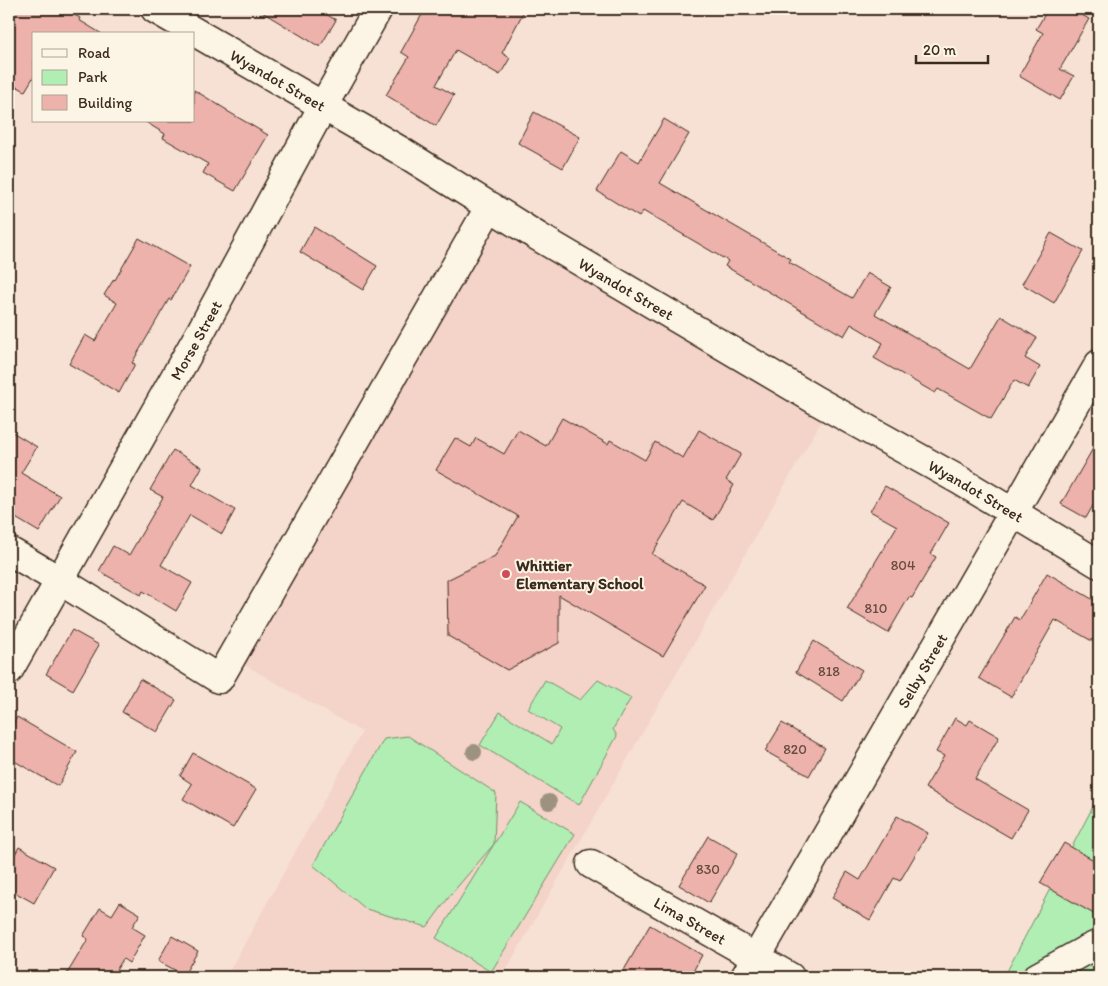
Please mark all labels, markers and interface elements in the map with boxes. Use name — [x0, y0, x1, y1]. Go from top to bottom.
legend — [32, 32, 195, 122]
scale bar — [916, 32, 988, 64]
text: 20 m — [923, 41, 957, 59]
text: Road — [78, 44, 111, 62]
street label: Wyandot Street — [227, 45, 329, 115]
text: Park — [78, 68, 108, 86]
text: Building — [78, 94, 132, 112]
street label: Wyandot Street — [575, 253, 677, 324]
street label: Morse Street — [166, 297, 225, 383]
street label: Wyandot Street — [925, 455, 1027, 526]
place label: Whittier Elementary School — [516, 556, 644, 594]
house number: 804 — [891, 557, 916, 574]
marker: Whittier Elementary School — [500, 568, 512, 580]
house number: 810 — [865, 600, 887, 617]
street label: Selby Street — [893, 630, 951, 711]
house number: 818 — [818, 663, 840, 680]
house number: 820 — [783, 741, 807, 758]
house number: 830 — [696, 861, 720, 878]
street label: Lima Street — [651, 892, 730, 948]

